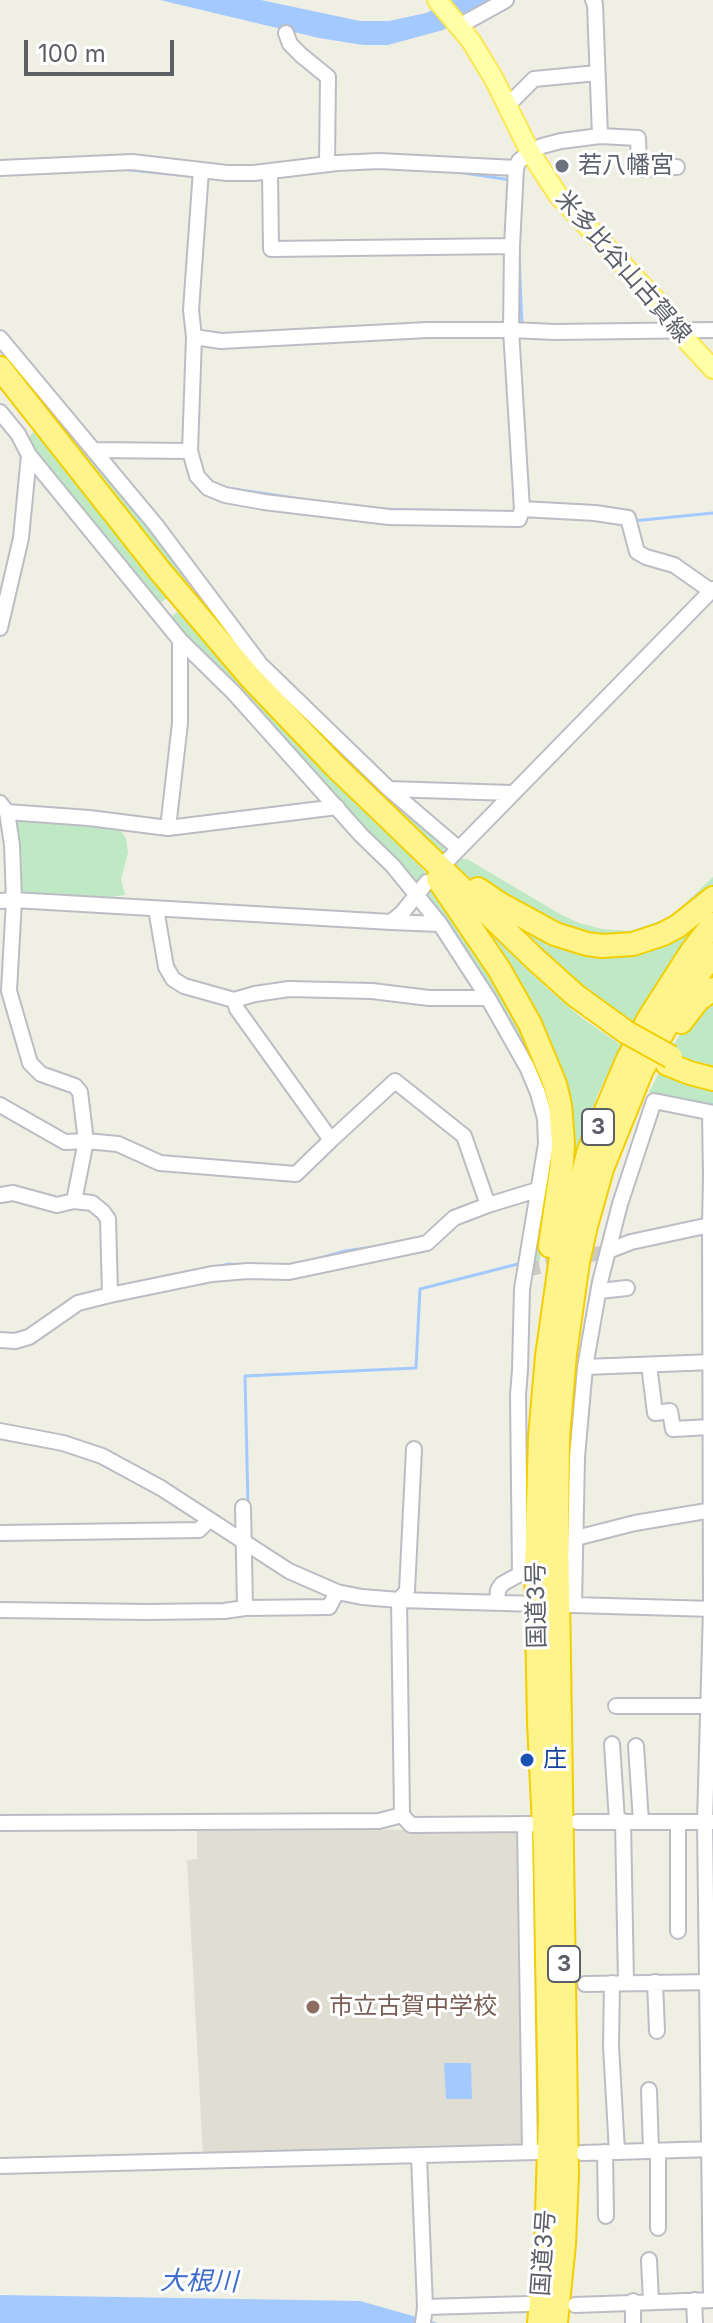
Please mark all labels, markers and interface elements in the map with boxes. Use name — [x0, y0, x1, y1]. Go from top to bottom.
scale bar — [28, 24, 178, 74]
text: 100 m — [38, 39, 106, 68]
place label: 若八幡宮 — [578, 152, 674, 180]
marker: 若八幡宮 — [553, 157, 571, 175]
street label: 米多比谷山古賀線 — [549, 185, 697, 349]
road number: 3 — [582, 1109, 614, 1145]
street label: 国道3号 — [522, 1561, 552, 1649]
place label: 庄 — [543, 1746, 567, 1774]
marker: 庄 — [518, 1751, 536, 1769]
road number: 3 — [548, 1946, 580, 1982]
place label: 市立古賀中学校 — [329, 1993, 497, 2021]
marker: 市立古賀中学校 — [304, 1998, 322, 2016]
street label: 国道3号 — [527, 2209, 561, 2297]
water label: 大根川 — [160, 2266, 238, 2298]

